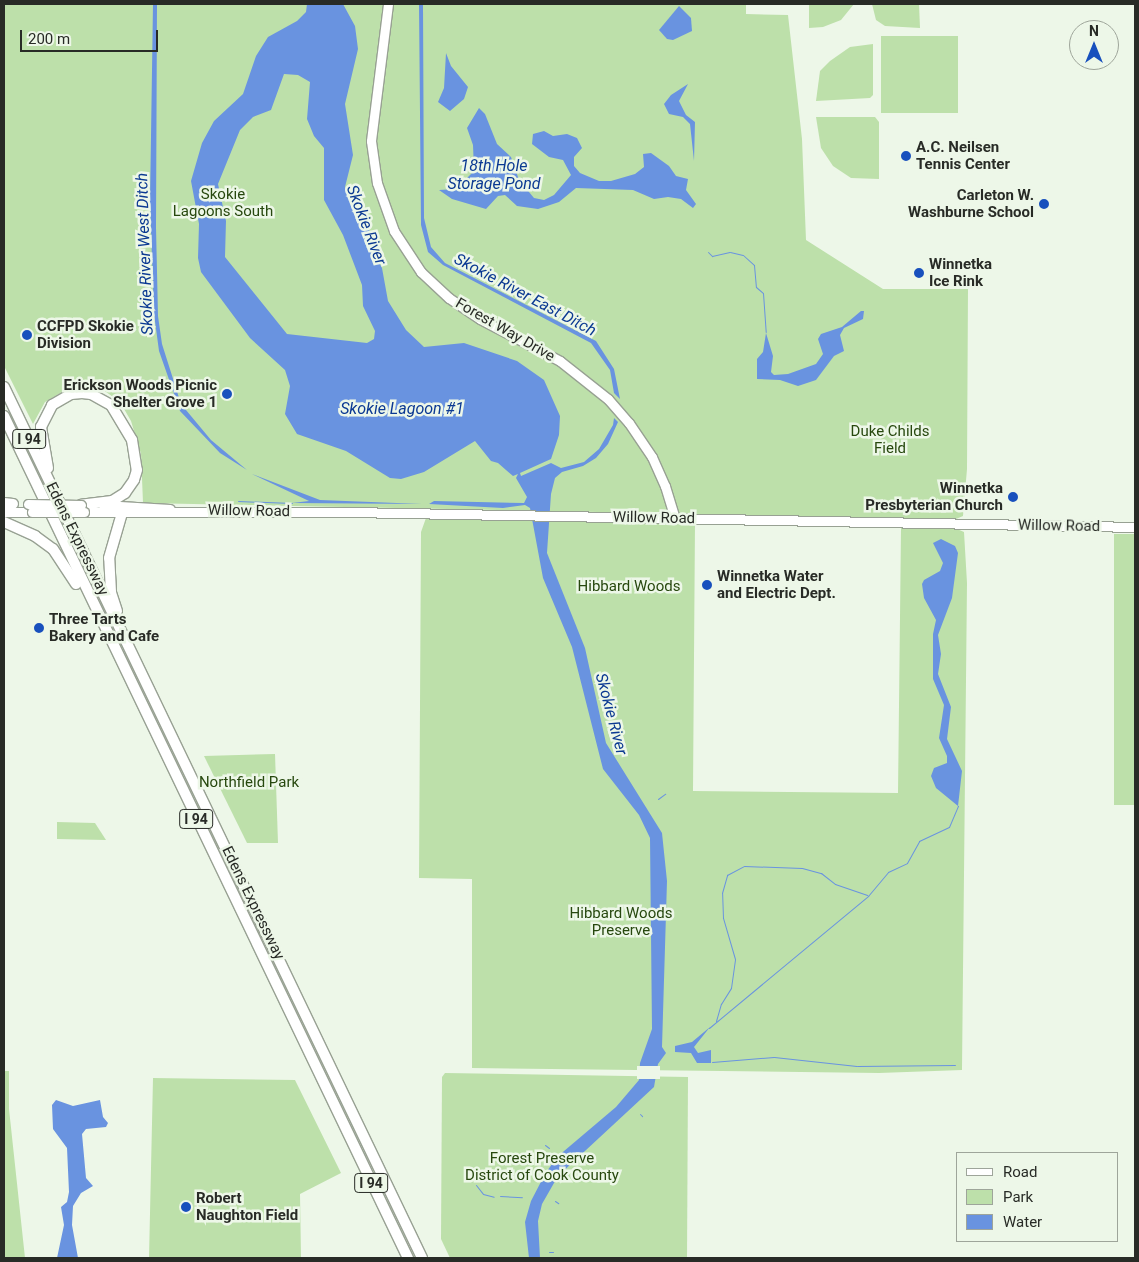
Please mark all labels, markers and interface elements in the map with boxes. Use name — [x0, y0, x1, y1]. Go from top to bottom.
scale bar — [22, 20, 160, 52]
north arrow — [1069, 20, 1119, 70]
text: N — [1089, 23, 1099, 39]
text: 200 m — [28, 30, 70, 48]
place label: A.C. Neilsen Tennis Center — [916, 138, 1010, 173]
marker: A.C. Neilsen Tennis Center — [900, 150, 912, 162]
water label: 18th Hole Storage Pond — [447, 156, 541, 194]
water label: Skokie River West Ditch — [133, 173, 157, 335]
water label: Skokie River — [342, 182, 390, 268]
park label: Skokie Lagoons South — [173, 185, 273, 220]
place label: Carleton W. Washburne School — [908, 186, 1034, 221]
marker: Carleton W. Washburne School — [1038, 198, 1050, 210]
water label: Skokie River East Ditch — [451, 249, 599, 341]
place label: Winnetka Ice Rink — [929, 255, 992, 290]
marker: Winnetka Ice Rink — [913, 267, 925, 279]
street label: Forest Way Drive — [452, 294, 558, 366]
place label: CCFPD Skokie Division — [37, 317, 134, 352]
marker: CCFPD Skokie Division — [21, 329, 33, 341]
place label: Erickson Woods Picnic Shelter Grove 1 — [64, 376, 217, 411]
marker: Erickson Woods Picnic Shelter Grove 1 — [221, 388, 233, 400]
water label: Skokie Lagoon #1 — [340, 399, 464, 419]
park label: Duke Childs Field — [851, 422, 929, 457]
road number: I 94 — [12, 428, 46, 450]
street label: Edens Expressway — [42, 479, 112, 599]
place label: Winnetka Presbyterian Church — [865, 479, 1003, 514]
marker: Winnetka Presbyterian Church — [1007, 491, 1019, 503]
street label: Willow Road — [208, 501, 290, 521]
street label: Willow Road — [613, 508, 695, 528]
street label: Willow Road — [1018, 516, 1100, 536]
place label: Winnetka Water and Electric Dept. — [717, 567, 836, 602]
park label: Hibbard Woods — [578, 578, 680, 596]
marker: Winnetka Water and Electric Dept. — [701, 579, 713, 591]
place label: Three Tarts Bakery and Cafe — [49, 610, 159, 645]
marker: Three Tarts Bakery and Cafe — [33, 622, 45, 634]
water label: Skokie River — [591, 671, 631, 757]
park label: Northfield Park — [199, 774, 299, 792]
road number: I 94 — [178, 808, 214, 831]
street label: Edens Expressway — [218, 843, 288, 963]
park label: Hibbard Woods Preserve — [570, 904, 672, 939]
park label: Forest Preserve District of Cook County — [465, 1149, 619, 1184]
legend — [956, 1152, 1119, 1242]
text: Road — [1003, 1163, 1037, 1181]
road number: I 94 — [354, 1172, 388, 1194]
text: Park — [1003, 1188, 1033, 1206]
place label: Robert Naughton Field — [196, 1189, 298, 1224]
marker: Robert Naughton Field — [180, 1201, 192, 1213]
text: Water — [1003, 1213, 1042, 1231]

